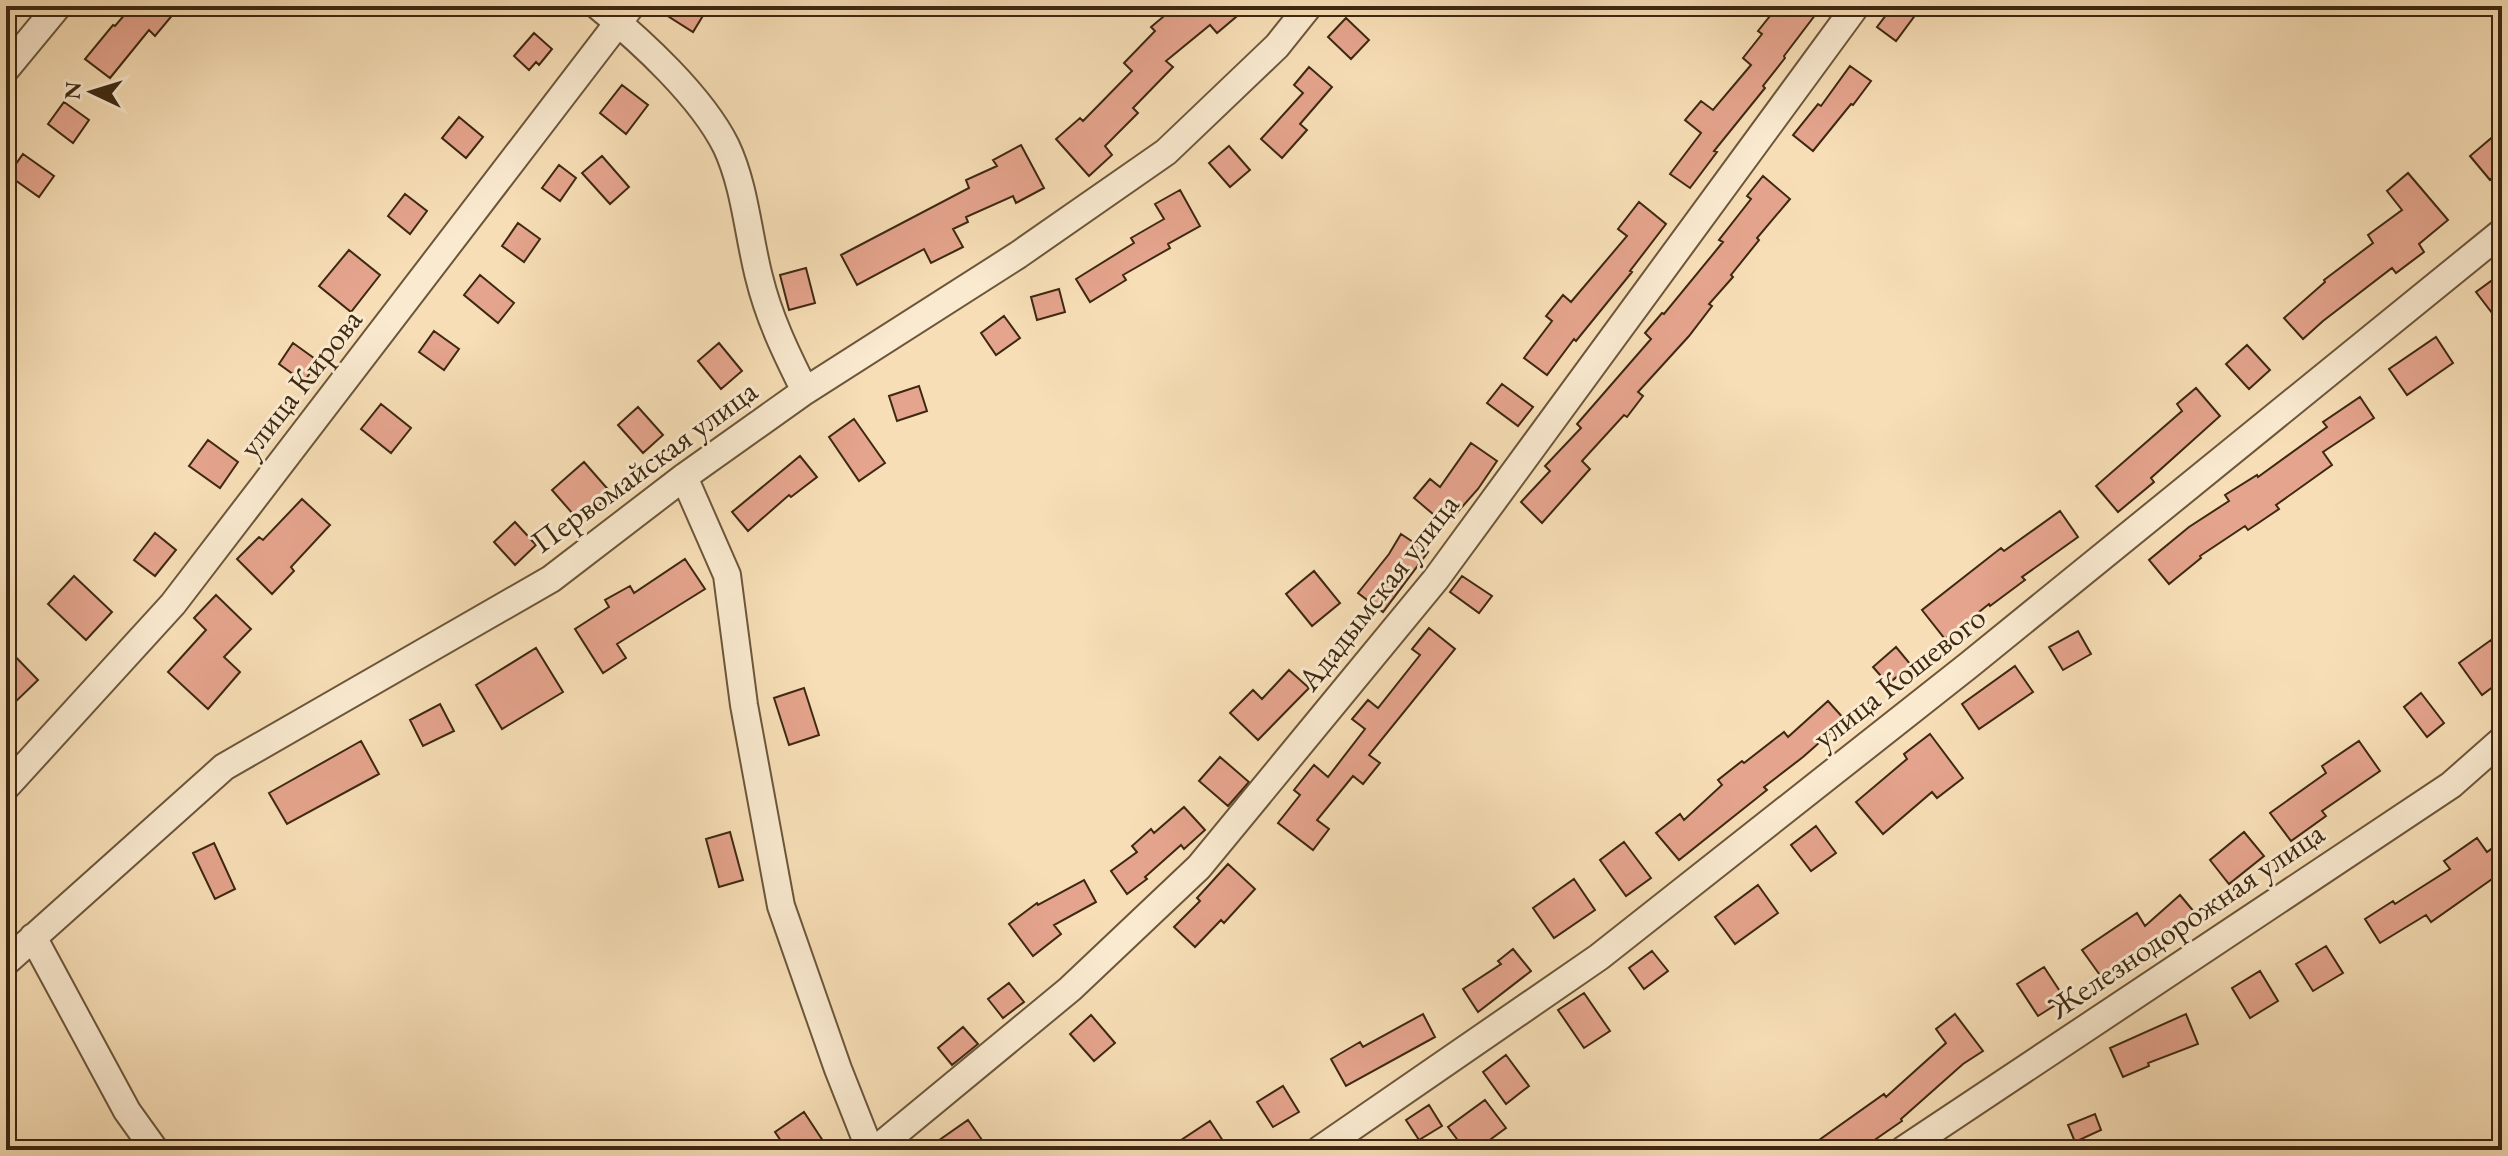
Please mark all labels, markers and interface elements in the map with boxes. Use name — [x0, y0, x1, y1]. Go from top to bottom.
north arrow — [52, 52, 132, 132]
text: N — [57, 81, 88, 101]
street label: улица Кирова — [229, 300, 371, 466]
street label: Первомайская улица — [522, 370, 766, 562]
street label: Ададымская улица — [1287, 485, 1468, 700]
street label: улица Кошевого — [1804, 596, 1994, 758]
street label: Железнодорожная улица — [2039, 812, 2332, 1029]

